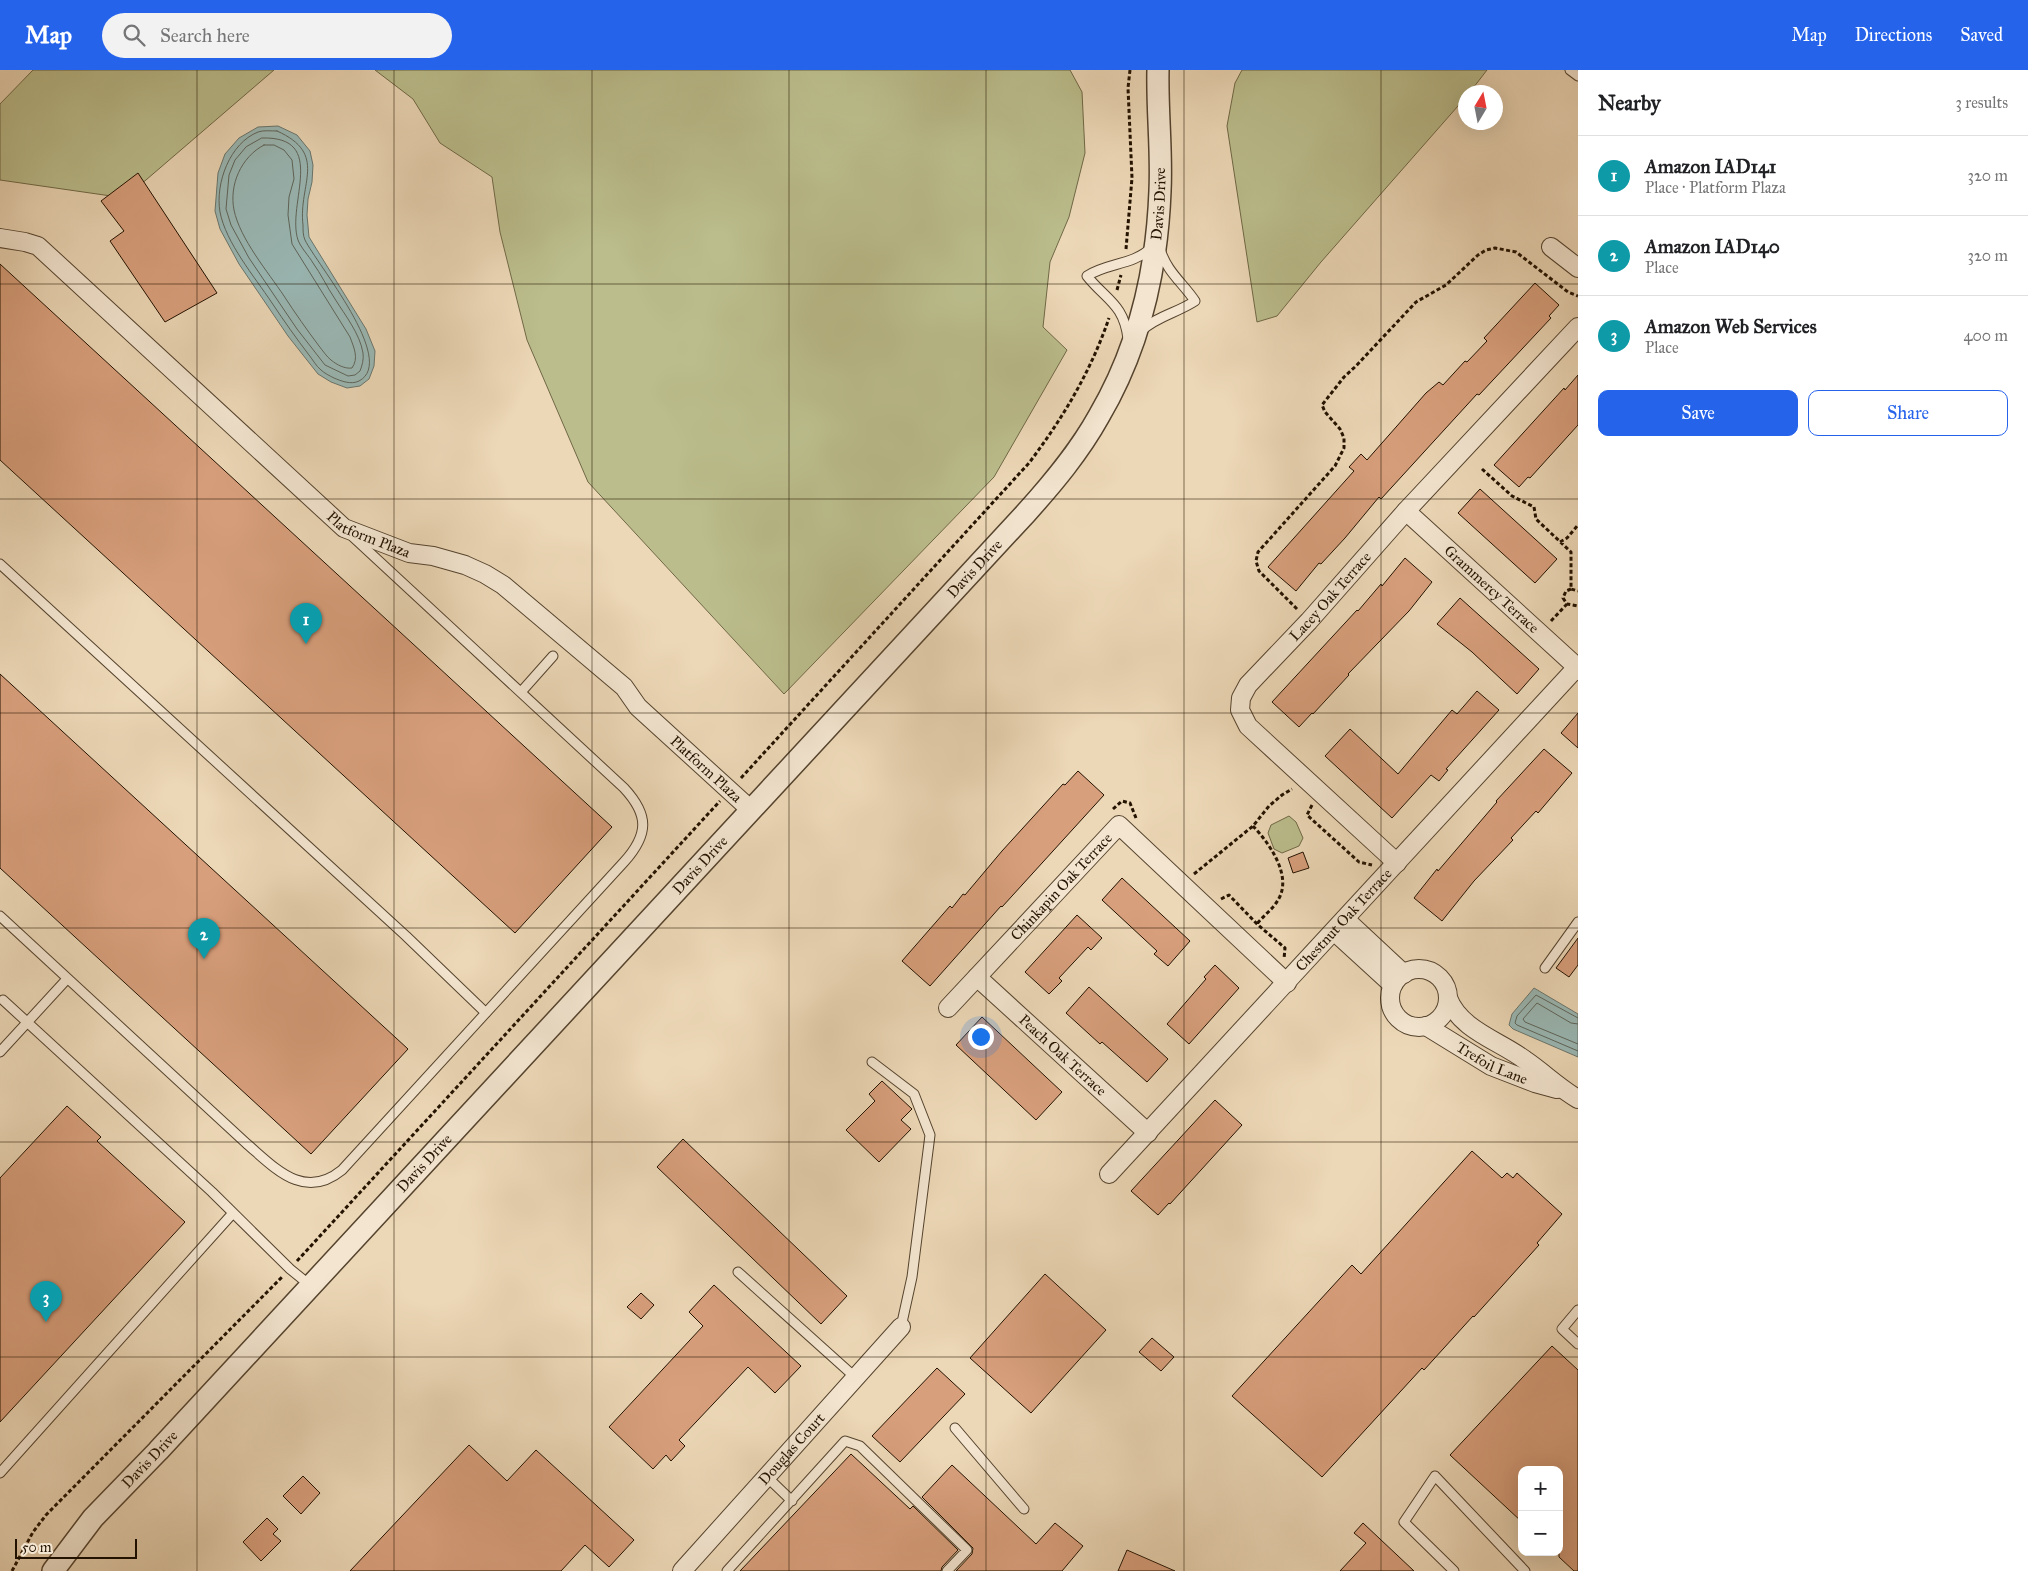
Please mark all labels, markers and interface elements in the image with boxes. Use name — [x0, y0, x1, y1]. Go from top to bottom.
search box — [102, 13, 452, 58]
text: Map — [25, 20, 72, 50]
icon: search — [120, 21, 148, 49]
text: Search here — [160, 24, 250, 47]
text: Map — [1791, 24, 1827, 46]
text: Directions — [1855, 24, 1932, 46]
text: Saved — [1960, 24, 2003, 46]
north arrow — [1458, 85, 1503, 130]
text: Nearby — [1598, 90, 1661, 116]
text: 3 results — [1955, 93, 2008, 112]
text: Amazon IAD141 — [1645, 155, 1776, 178]
text: 1 — [1611, 166, 1617, 185]
text: 320 m — [1968, 166, 2008, 185]
street label: Davis Drive — [1147, 167, 1169, 241]
text: Place · Platform Plaza — [1645, 178, 1786, 197]
text: Amazon IAD140 — [1645, 235, 1780, 258]
text: 2 — [1610, 246, 1618, 265]
text: 320 m — [1968, 246, 2008, 265]
text: Place — [1645, 258, 1679, 277]
text: Amazon Web Services — [1645, 315, 1817, 338]
text: 3 — [1611, 326, 1617, 345]
text: 400 m — [1964, 326, 2008, 345]
text: Place — [1645, 338, 1679, 357]
button: Save — [1598, 390, 1798, 436]
button: Share — [1808, 390, 2008, 436]
street label: Platform Plaza — [323, 508, 413, 562]
street label: Davis Drive — [943, 536, 1006, 601]
street label: Grammercy Terrace — [1441, 541, 1543, 637]
street label: Lacey Oak Terrace — [1286, 548, 1375, 645]
pin: 1 — [290, 603, 322, 644]
street label: Platform Plaza — [667, 732, 746, 807]
street label: Chinkapin Oak Terrace — [1007, 829, 1116, 944]
street label: Davis Drive — [669, 832, 732, 898]
street label: Chestnut Oak Terrace — [1292, 865, 1396, 975]
pin: 2 — [188, 918, 220, 959]
street label: Peach Oak Terrace — [1015, 1011, 1110, 1100]
your location — [968, 1024, 994, 1050]
street label: Trefoil Lane — [1453, 1038, 1530, 1088]
street label: Davis Drive — [393, 1130, 456, 1196]
pin: 3 — [30, 1281, 62, 1322]
street label: Douglas Court — [755, 1409, 829, 1489]
street label: Davis Drive — [118, 1427, 181, 1492]
map controls — [1518, 1466, 1563, 1556]
button: + — [1518, 1466, 1563, 1511]
button: − — [1518, 1511, 1563, 1556]
scale bar — [15, 1536, 138, 1559]
text: 50 m — [22, 1539, 51, 1556]

